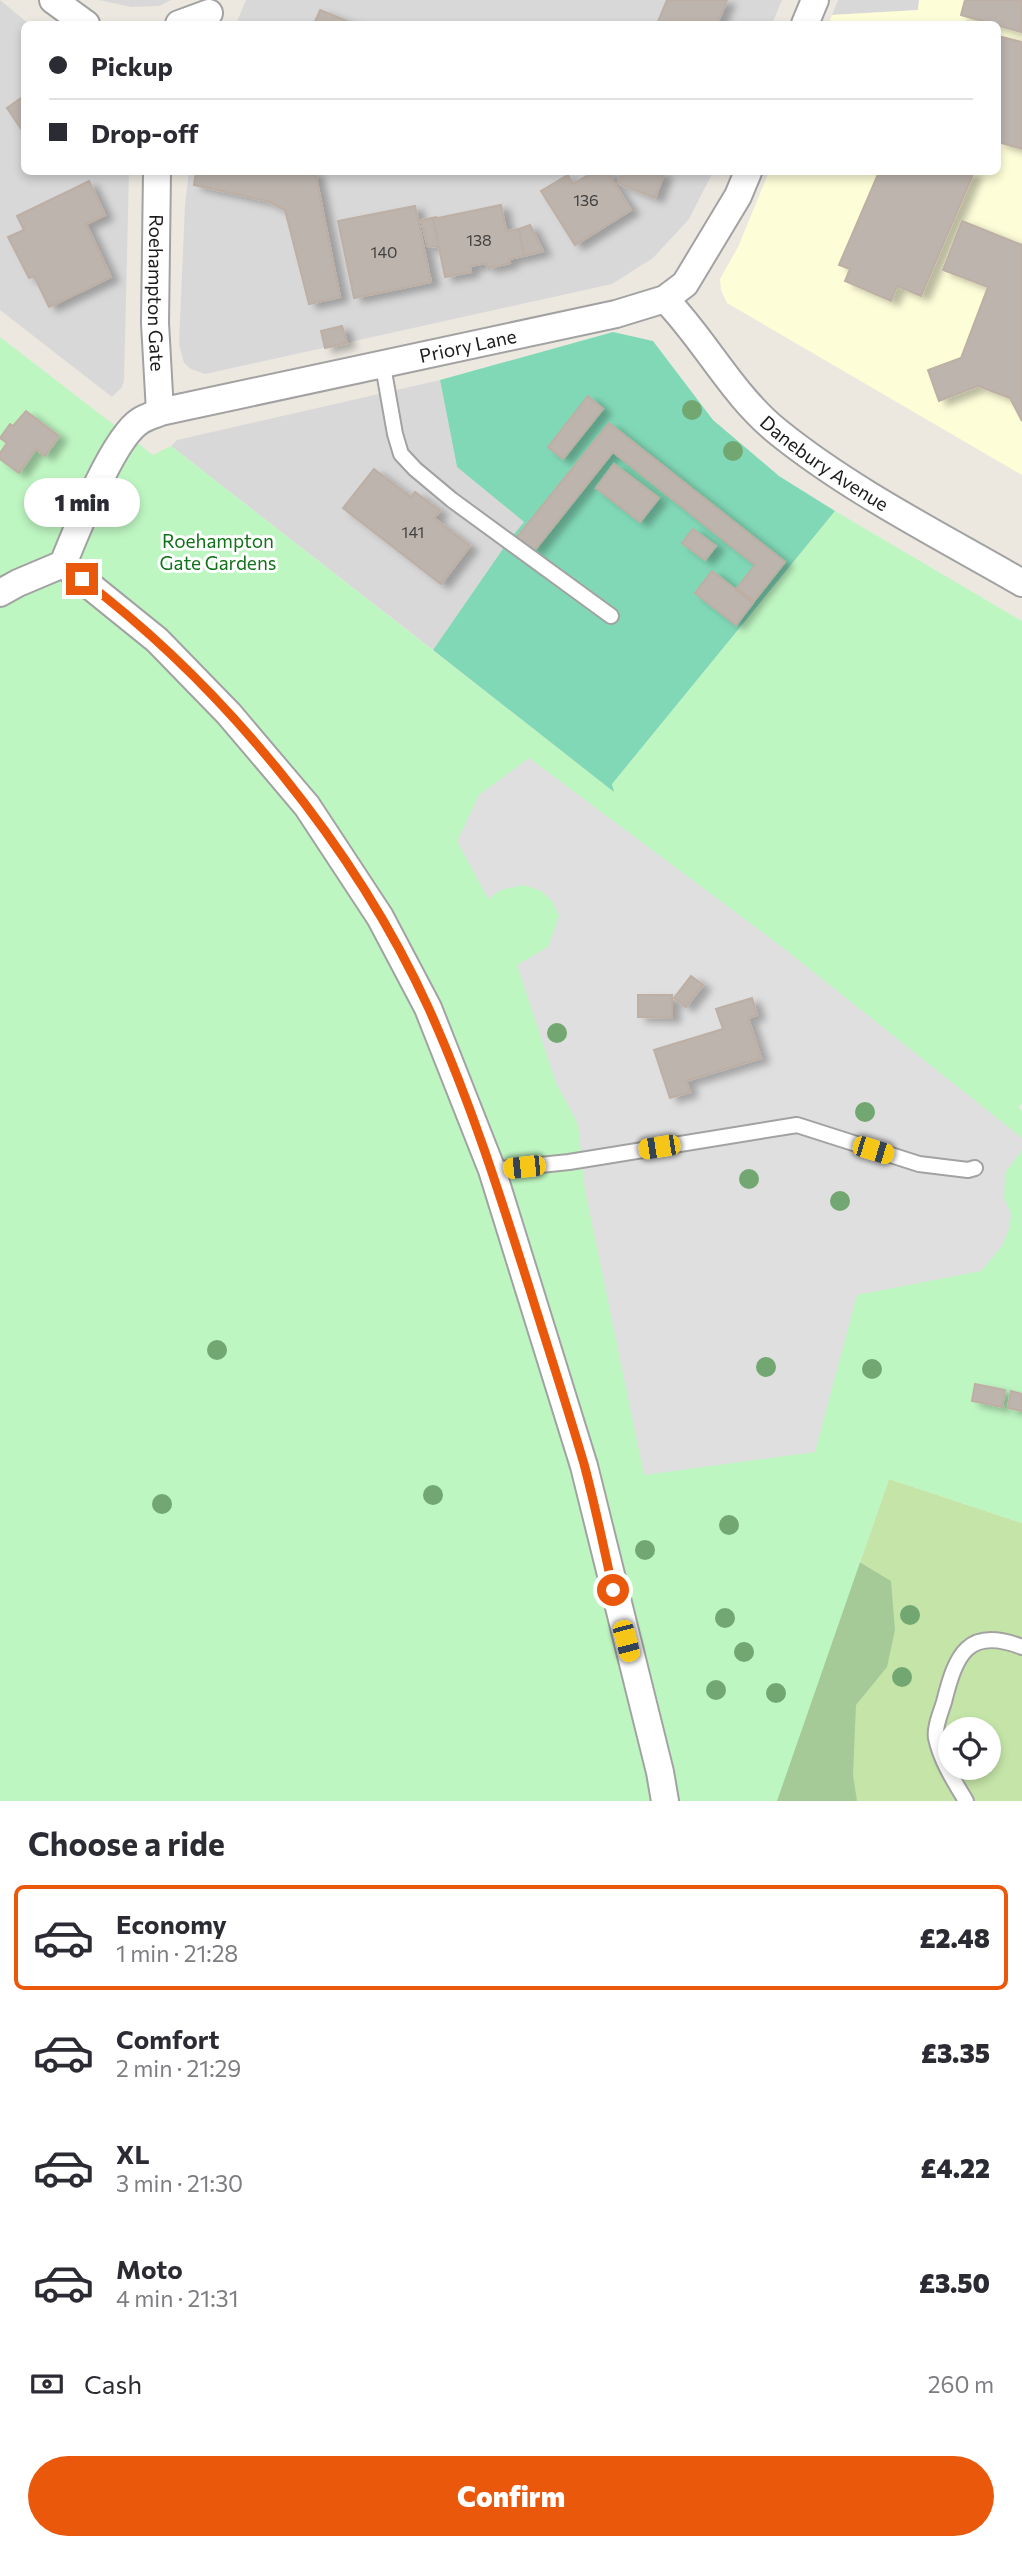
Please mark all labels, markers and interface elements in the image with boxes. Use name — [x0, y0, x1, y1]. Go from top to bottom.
text: Pickup — [91, 50, 173, 81]
text: Drop-off — [91, 117, 198, 148]
house number: 136 — [573, 190, 599, 209]
street label: Roehampton Gate — [144, 214, 170, 372]
house number: 138 — [466, 230, 492, 249]
house number: 140 — [371, 242, 397, 261]
street label: Priory Lane — [417, 324, 518, 367]
street label: Danebury Avenue — [756, 410, 893, 515]
callout: 1 min — [24, 477, 140, 526]
text: 1 min — [54, 488, 110, 516]
house number: 141 — [402, 522, 424, 541]
park label: Roehampton Gate Gardens — [160, 529, 276, 574]
route end — [66, 563, 98, 595]
car — [637, 1133, 682, 1161]
car — [850, 1134, 897, 1166]
car — [503, 1154, 546, 1180]
route start — [597, 1574, 629, 1606]
car — [611, 1618, 642, 1664]
map controls — [938, 1717, 1001, 1780]
button: locate — [938, 1717, 1001, 1780]
text: Choose a ride — [28, 1823, 225, 1863]
icon: car — [32, 1906, 95, 1969]
text: Economy — [116, 1908, 227, 1939]
text: £2.48 — [919, 1922, 990, 1953]
text: 1 min · 21:28 — [116, 1939, 238, 1967]
icon: car — [32, 2021, 95, 2084]
text: Comfort — [116, 2023, 219, 2054]
text: £3.35 — [921, 2037, 990, 2068]
text: 2 min · 21:29 — [116, 2054, 241, 2082]
icon: car — [32, 2136, 95, 2199]
text: XL — [116, 2138, 150, 2169]
text: £4.22 — [921, 2152, 990, 2183]
text: 3 min · 21:30 — [116, 2169, 243, 2197]
icon: car — [32, 2251, 95, 2314]
text: Moto — [116, 2253, 183, 2284]
text: £3.50 — [919, 2267, 990, 2298]
text: 4 min · 21:31 — [116, 2284, 239, 2312]
icon: cash — [28, 2365, 66, 2403]
text: Cash — [84, 2368, 142, 2399]
text: 260 m — [928, 2370, 994, 2398]
button: Confirm — [28, 2456, 994, 2536]

